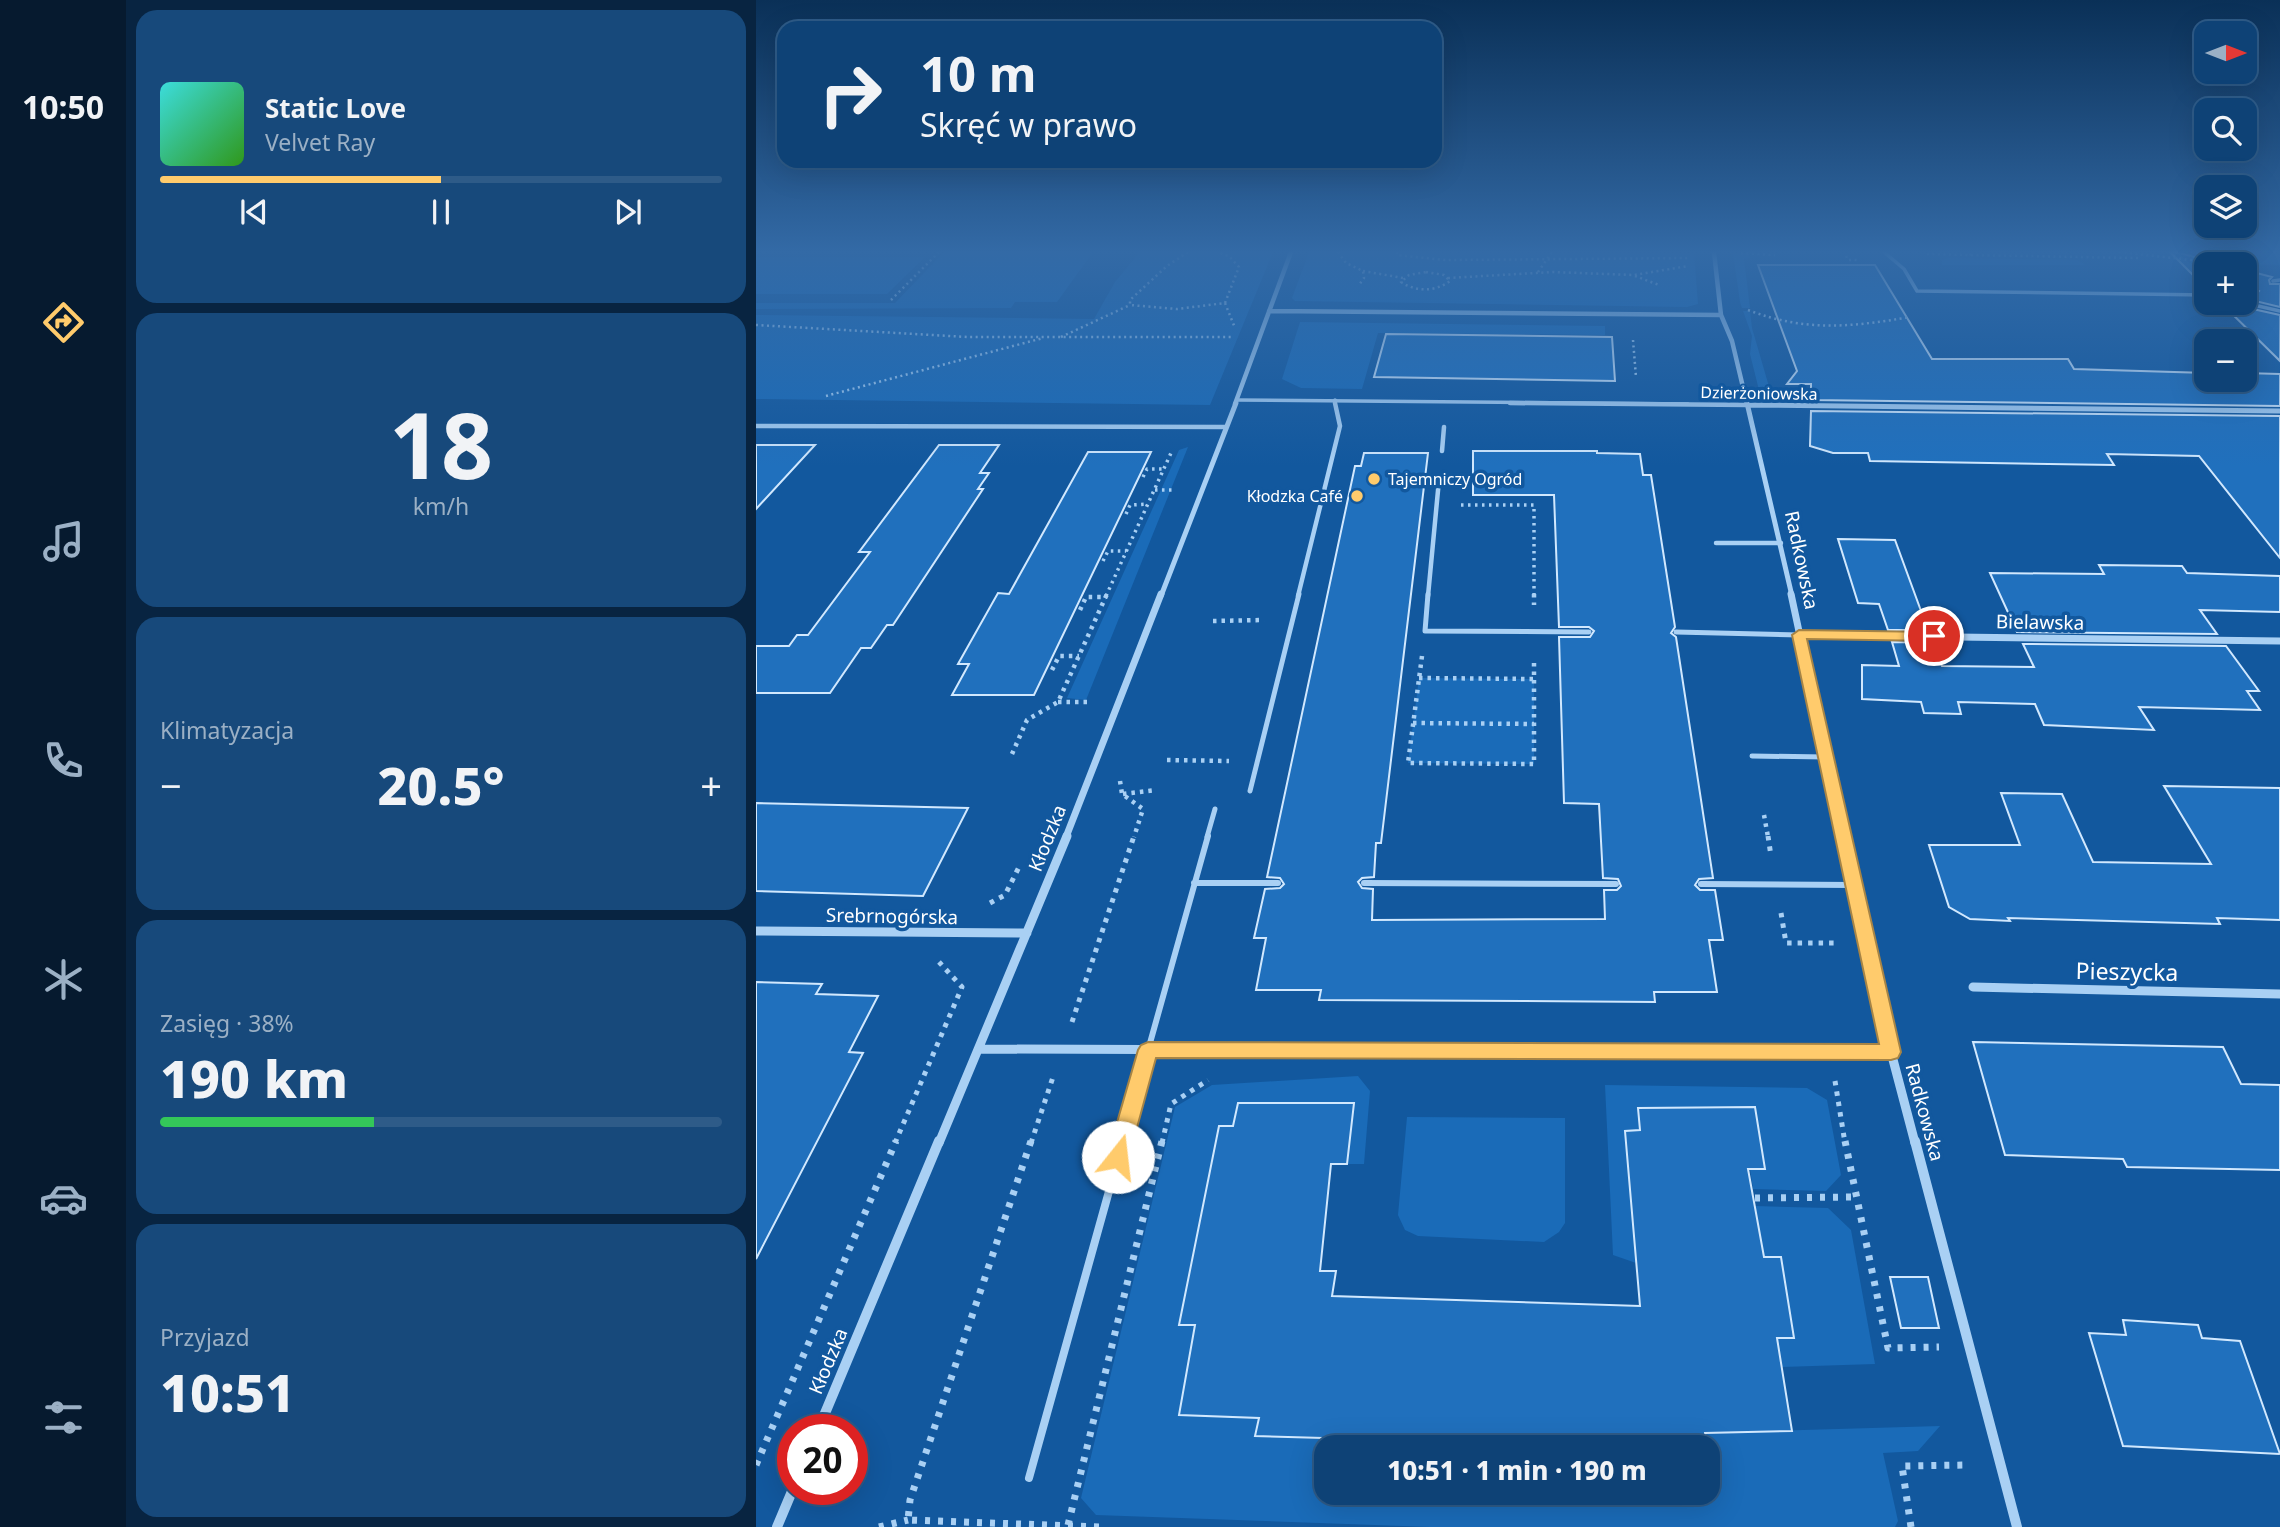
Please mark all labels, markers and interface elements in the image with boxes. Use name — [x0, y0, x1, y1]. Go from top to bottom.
north arrow — [2194, 21, 2258, 84]
map controls — [2194, 21, 2257, 392]
text: 10 m — [920, 40, 1037, 106]
icon: right — [805, 49, 896, 140]
text: 10:50 — [22, 85, 104, 128]
text: Static Love — [265, 90, 406, 126]
button: search — [2194, 98, 2257, 161]
text: Skręć w prawo — [920, 103, 1137, 146]
text: Velvet Ray — [265, 126, 375, 158]
button: layers — [2194, 175, 2257, 238]
icon: previous — [235, 193, 273, 231]
icon: pause — [422, 193, 460, 231]
icon: next — [609, 193, 647, 231]
button: + — [2194, 252, 2257, 315]
icon: directions — [39, 298, 88, 347]
button: − — [2194, 329, 2257, 392]
street label: Dzierżoniowska — [1700, 381, 1818, 405]
text: 18 — [389, 382, 493, 506]
place label: Tajemniczy Ogród — [1388, 468, 1522, 490]
marker: Tajemniczy Ogród — [1366, 471, 1382, 487]
place label: Kłodzka Café — [1247, 485, 1343, 507]
marker: Kłodzka Café — [1349, 488, 1365, 504]
text: km/h — [413, 490, 469, 522]
street label: Radkowska — [1779, 508, 1825, 612]
icon: music — [39, 517, 88, 566]
pin — [1904, 606, 1964, 666]
street label: Bielawska — [1996, 608, 2084, 636]
icon: arrive — [1915, 617, 1953, 655]
text: Klimatyzacja — [160, 714, 294, 746]
icon: phone — [39, 736, 88, 785]
text: 20.5° — [378, 749, 504, 820]
text: − — [160, 759, 182, 811]
text: + — [700, 759, 722, 811]
street label: Kłodzka — [1022, 801, 1072, 875]
street label: Srebrnogórska — [826, 902, 958, 930]
street label: Pieszycka — [2075, 954, 2179, 988]
icon: climate — [39, 955, 88, 1004]
text: Zasięg · 38% — [160, 1007, 294, 1039]
text: 190 km — [160, 1042, 348, 1113]
street label: Radkowska — [1899, 1060, 1951, 1164]
position arrow — [1081, 1120, 1155, 1194]
icon: car — [39, 1174, 88, 1223]
text: Przyjazd — [160, 1321, 250, 1353]
street label: Kłodzka — [802, 1324, 854, 1398]
text: 10:51 — [160, 1356, 295, 1427]
icon: filters — [39, 1393, 88, 1442]
speed limit sign: 20 — [777, 1414, 868, 1505]
text: 10:51 · 1 min · 190 m — [1387, 1452, 1647, 1488]

